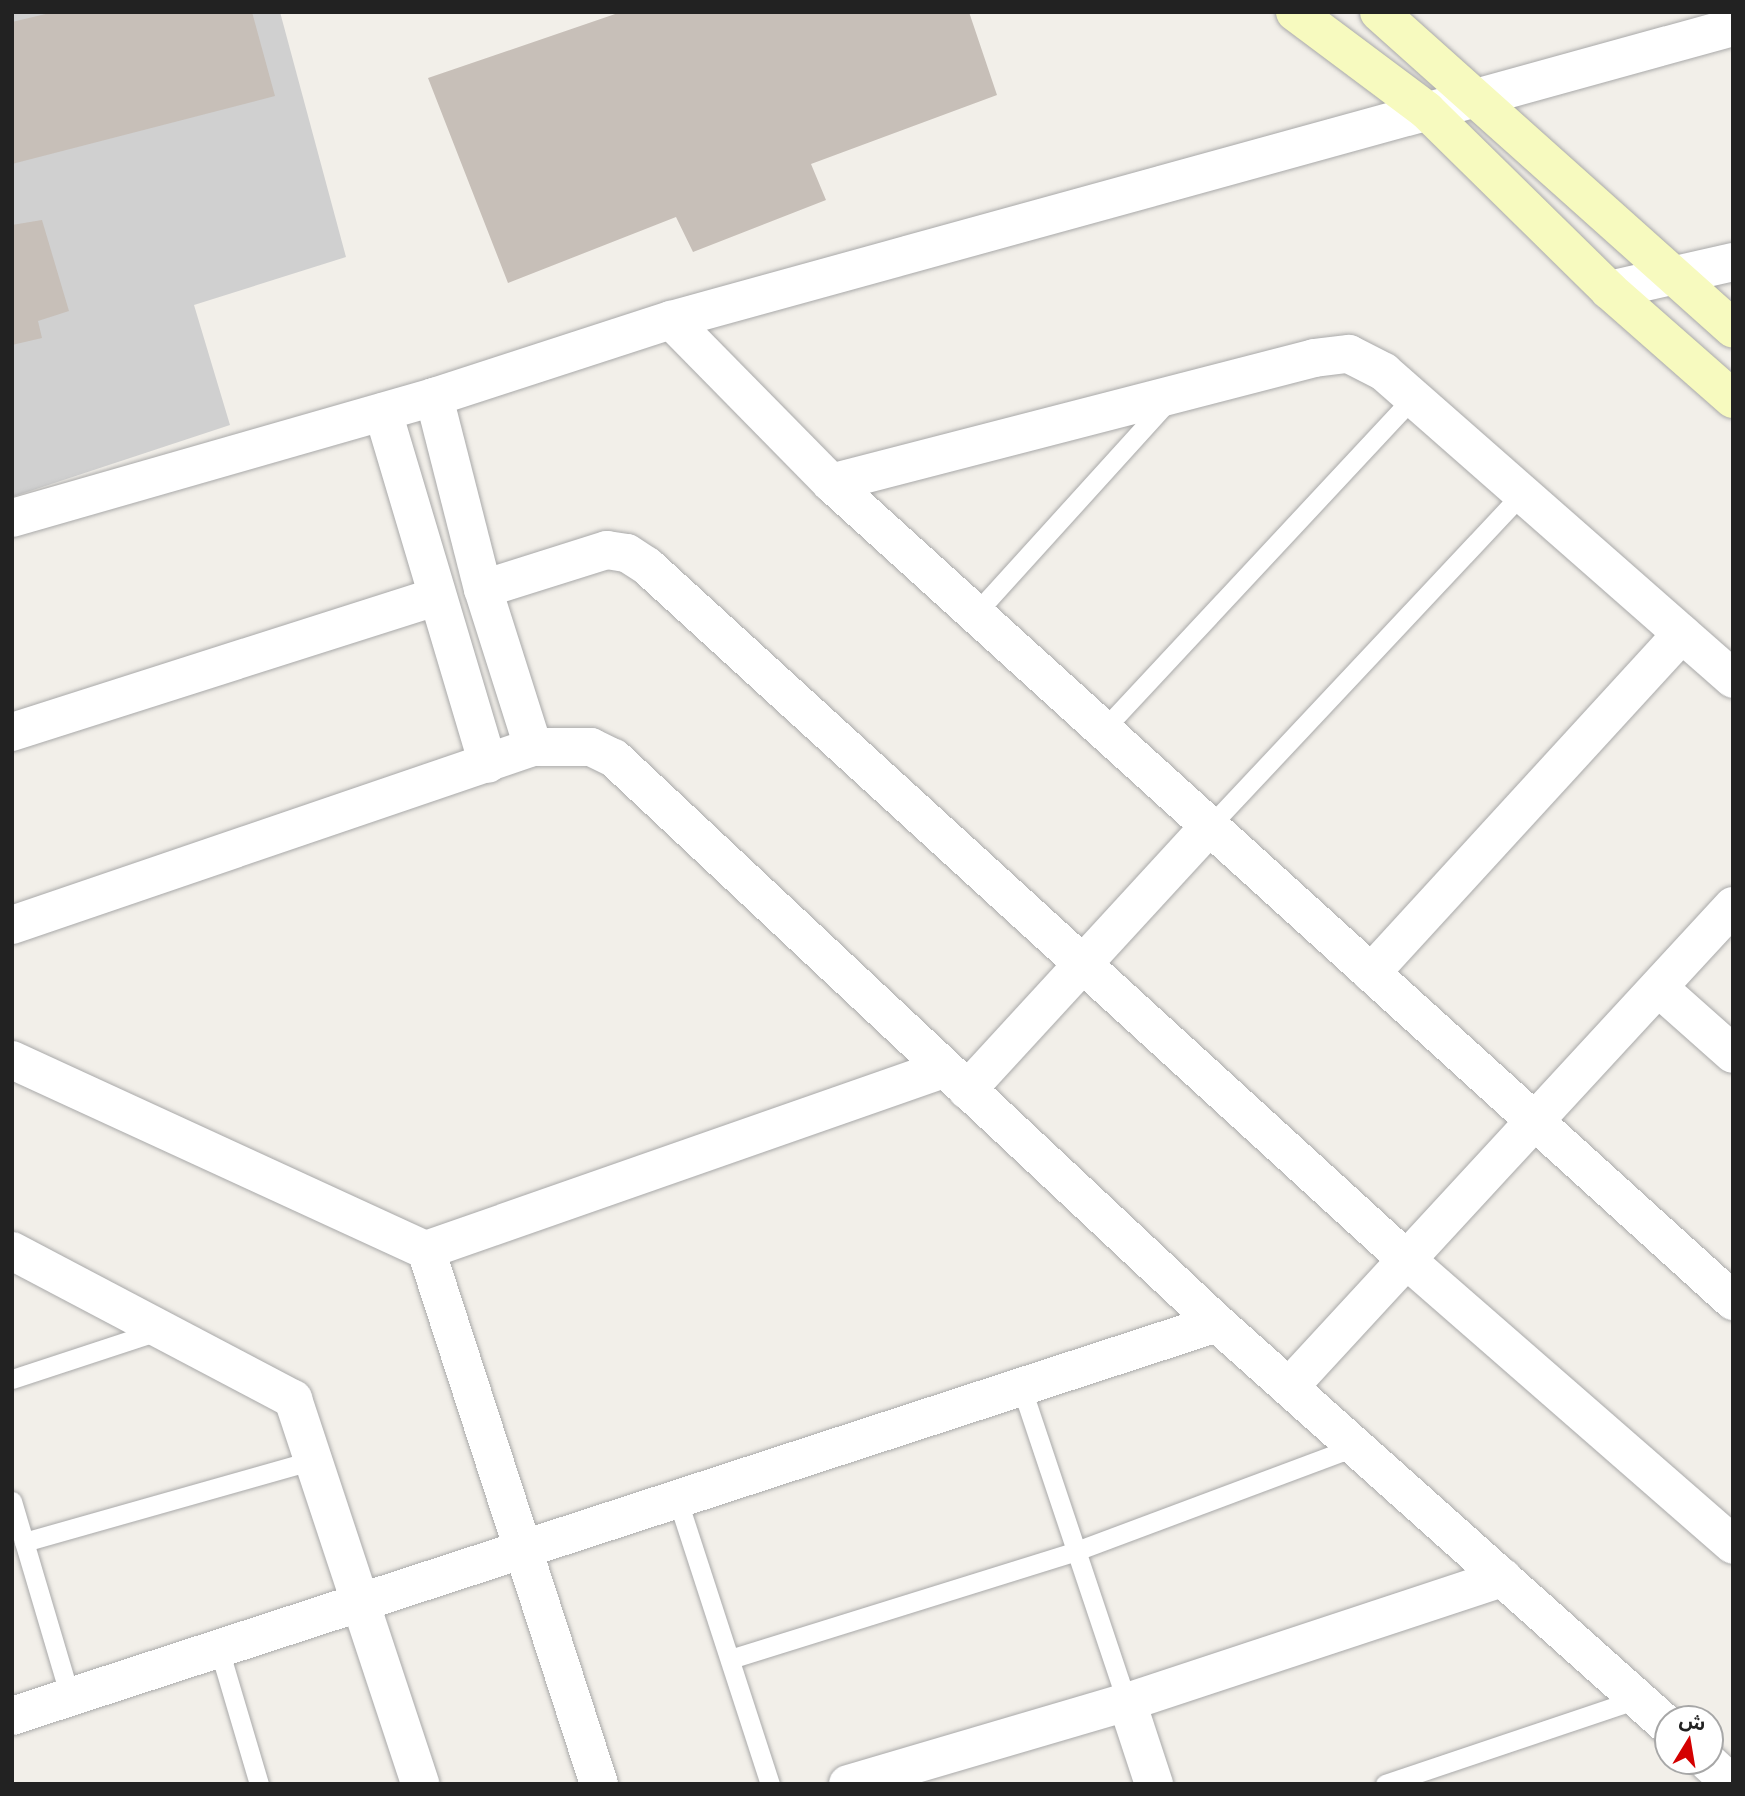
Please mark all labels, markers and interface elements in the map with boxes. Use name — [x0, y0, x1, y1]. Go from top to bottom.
north arrow — [1654, 1705, 1724, 1775]
text: ش — [1678, 1707, 1708, 1735]

